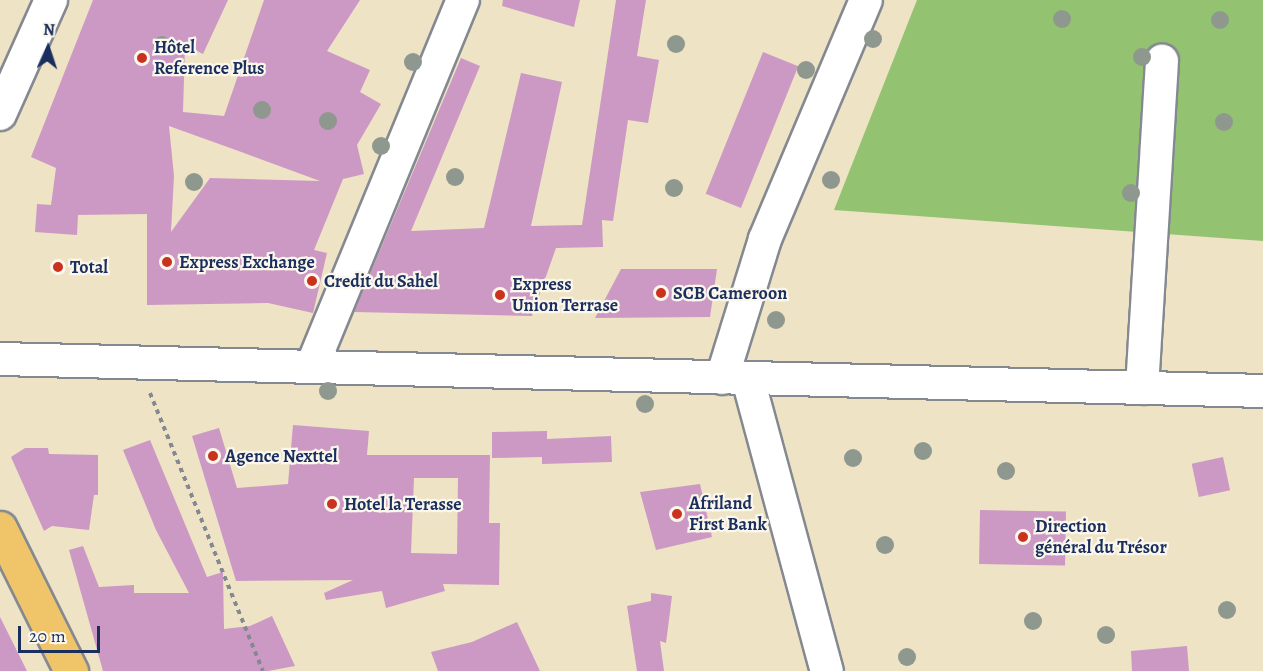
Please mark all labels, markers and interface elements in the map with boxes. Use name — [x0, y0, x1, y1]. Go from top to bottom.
north arrow — [18, 18, 78, 78]
text: N — [43, 19, 55, 41]
place label: Hôtel Reference Plus — [154, 37, 264, 80]
marker: Hôtel Reference Plus — [135, 51, 149, 65]
place label: Express Exchange — [179, 251, 315, 273]
marker: Express Exchange — [160, 255, 174, 269]
place label: Total — [70, 256, 108, 278]
marker: Total — [51, 260, 65, 274]
place label: Credit du Sahel — [324, 270, 438, 292]
marker: Credit du Sahel — [305, 274, 319, 288]
place label: Express Union Terrase — [512, 274, 618, 316]
place label: SCB Cameroon — [673, 282, 787, 304]
marker: SCB Cameroon — [654, 286, 668, 300]
marker: Express Union Terrase — [493, 288, 507, 302]
place label: Agence Nexttel — [225, 445, 337, 467]
marker: Agence Nexttel — [206, 449, 220, 463]
place label: Hotel la Terasse — [344, 493, 462, 515]
place label: Afriland First Bank — [689, 493, 767, 536]
marker: Hotel la Terasse — [325, 497, 339, 511]
marker: Afriland First Bank — [670, 507, 684, 521]
place label: Direction général du Trésor — [1035, 516, 1167, 558]
marker: Direction général du Trésor — [1016, 530, 1030, 544]
scale bar — [21, 614, 104, 652]
text: 20 m — [29, 624, 66, 648]

